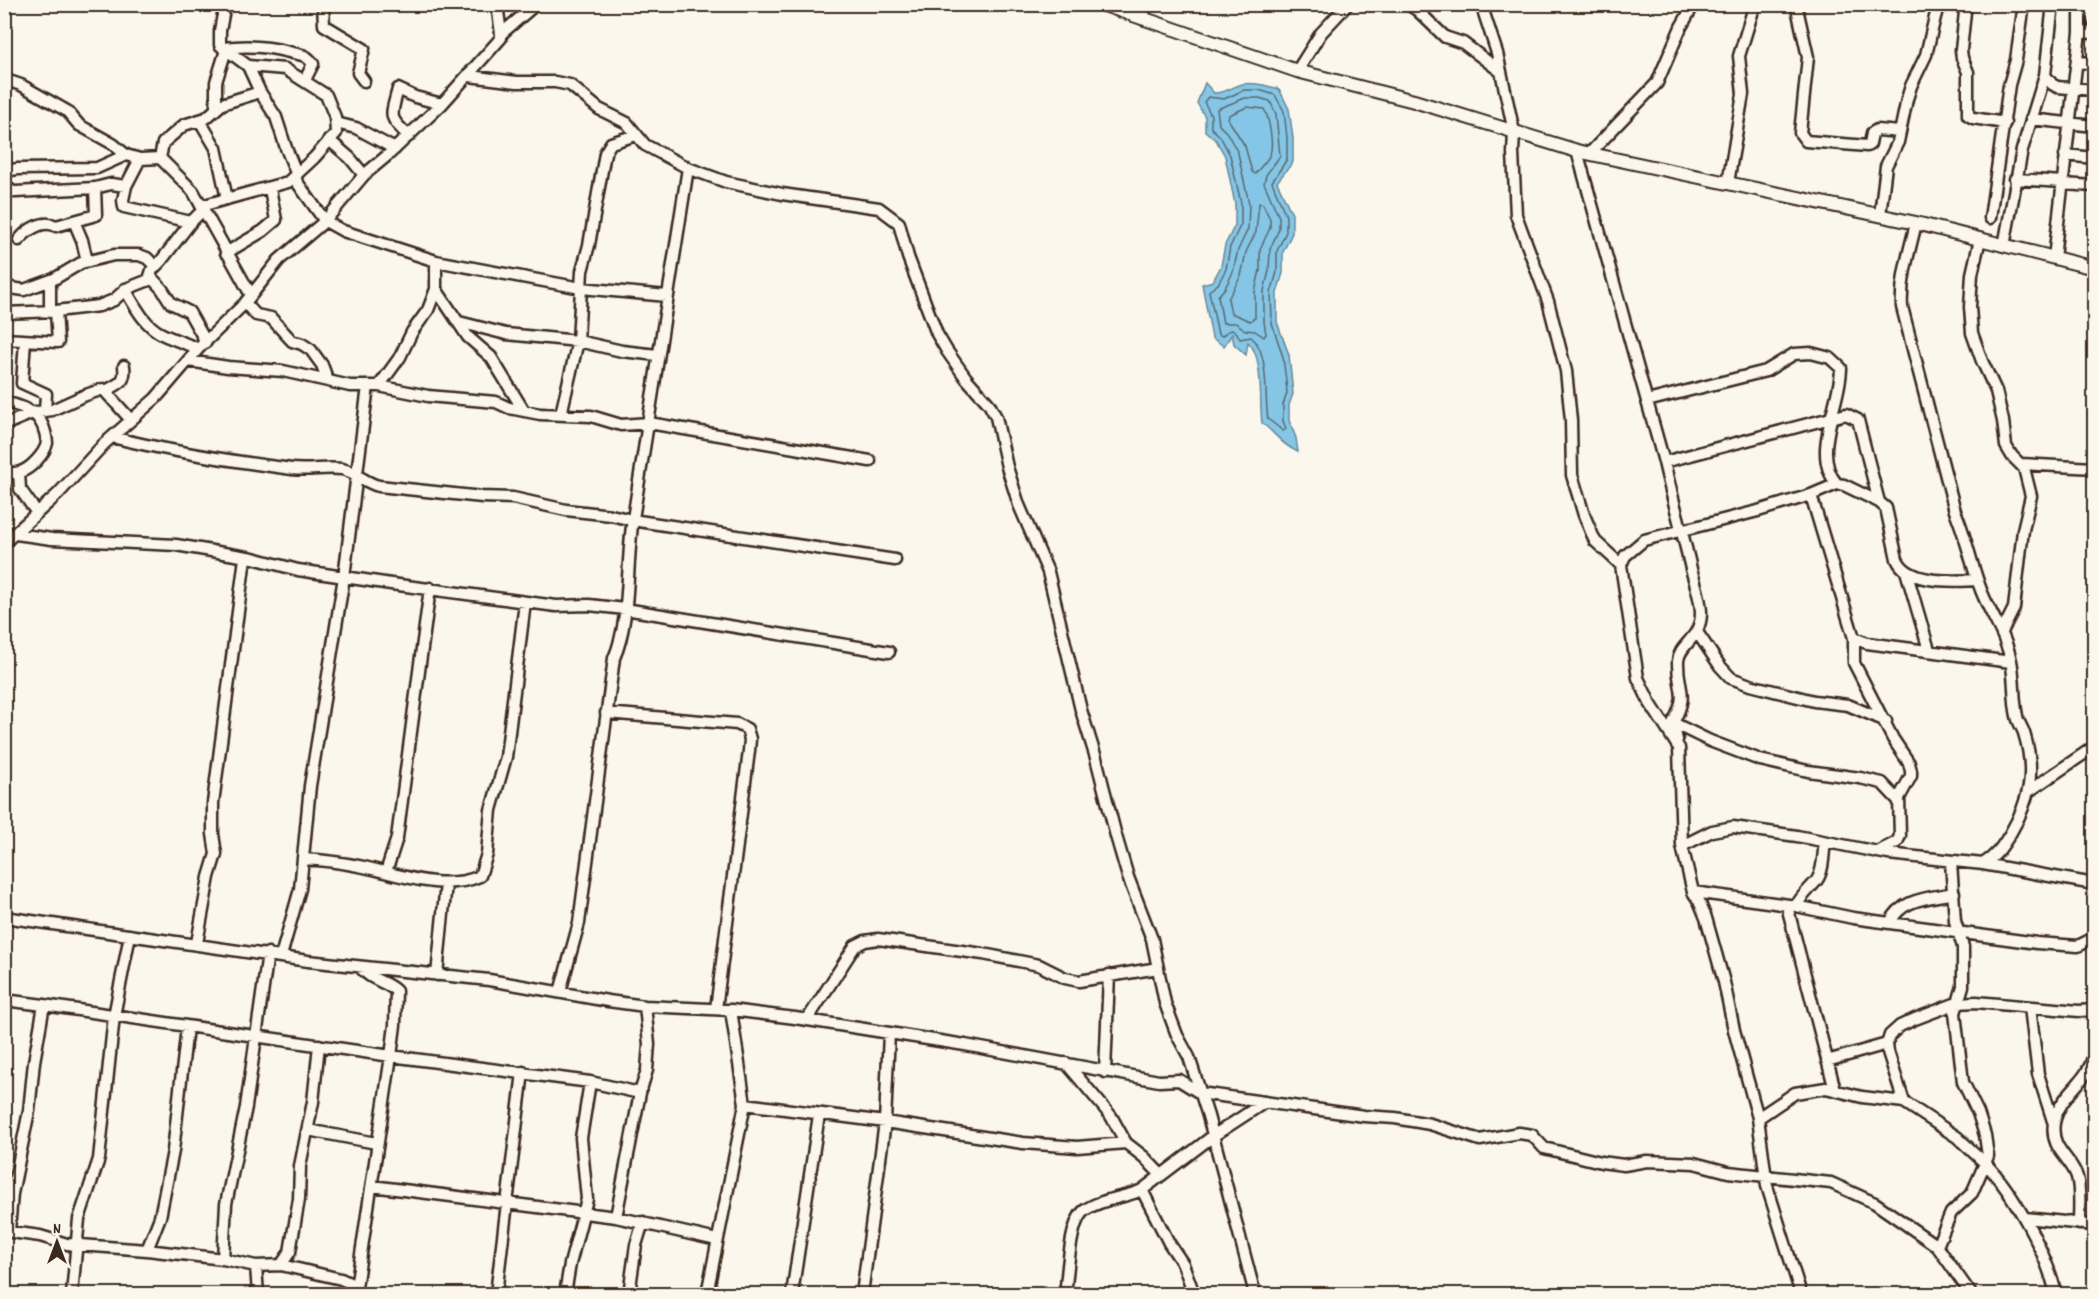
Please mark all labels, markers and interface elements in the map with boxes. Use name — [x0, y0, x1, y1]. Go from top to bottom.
north arrow — [27, 1212, 87, 1272]
text: N — [53, 1218, 61, 1241]

